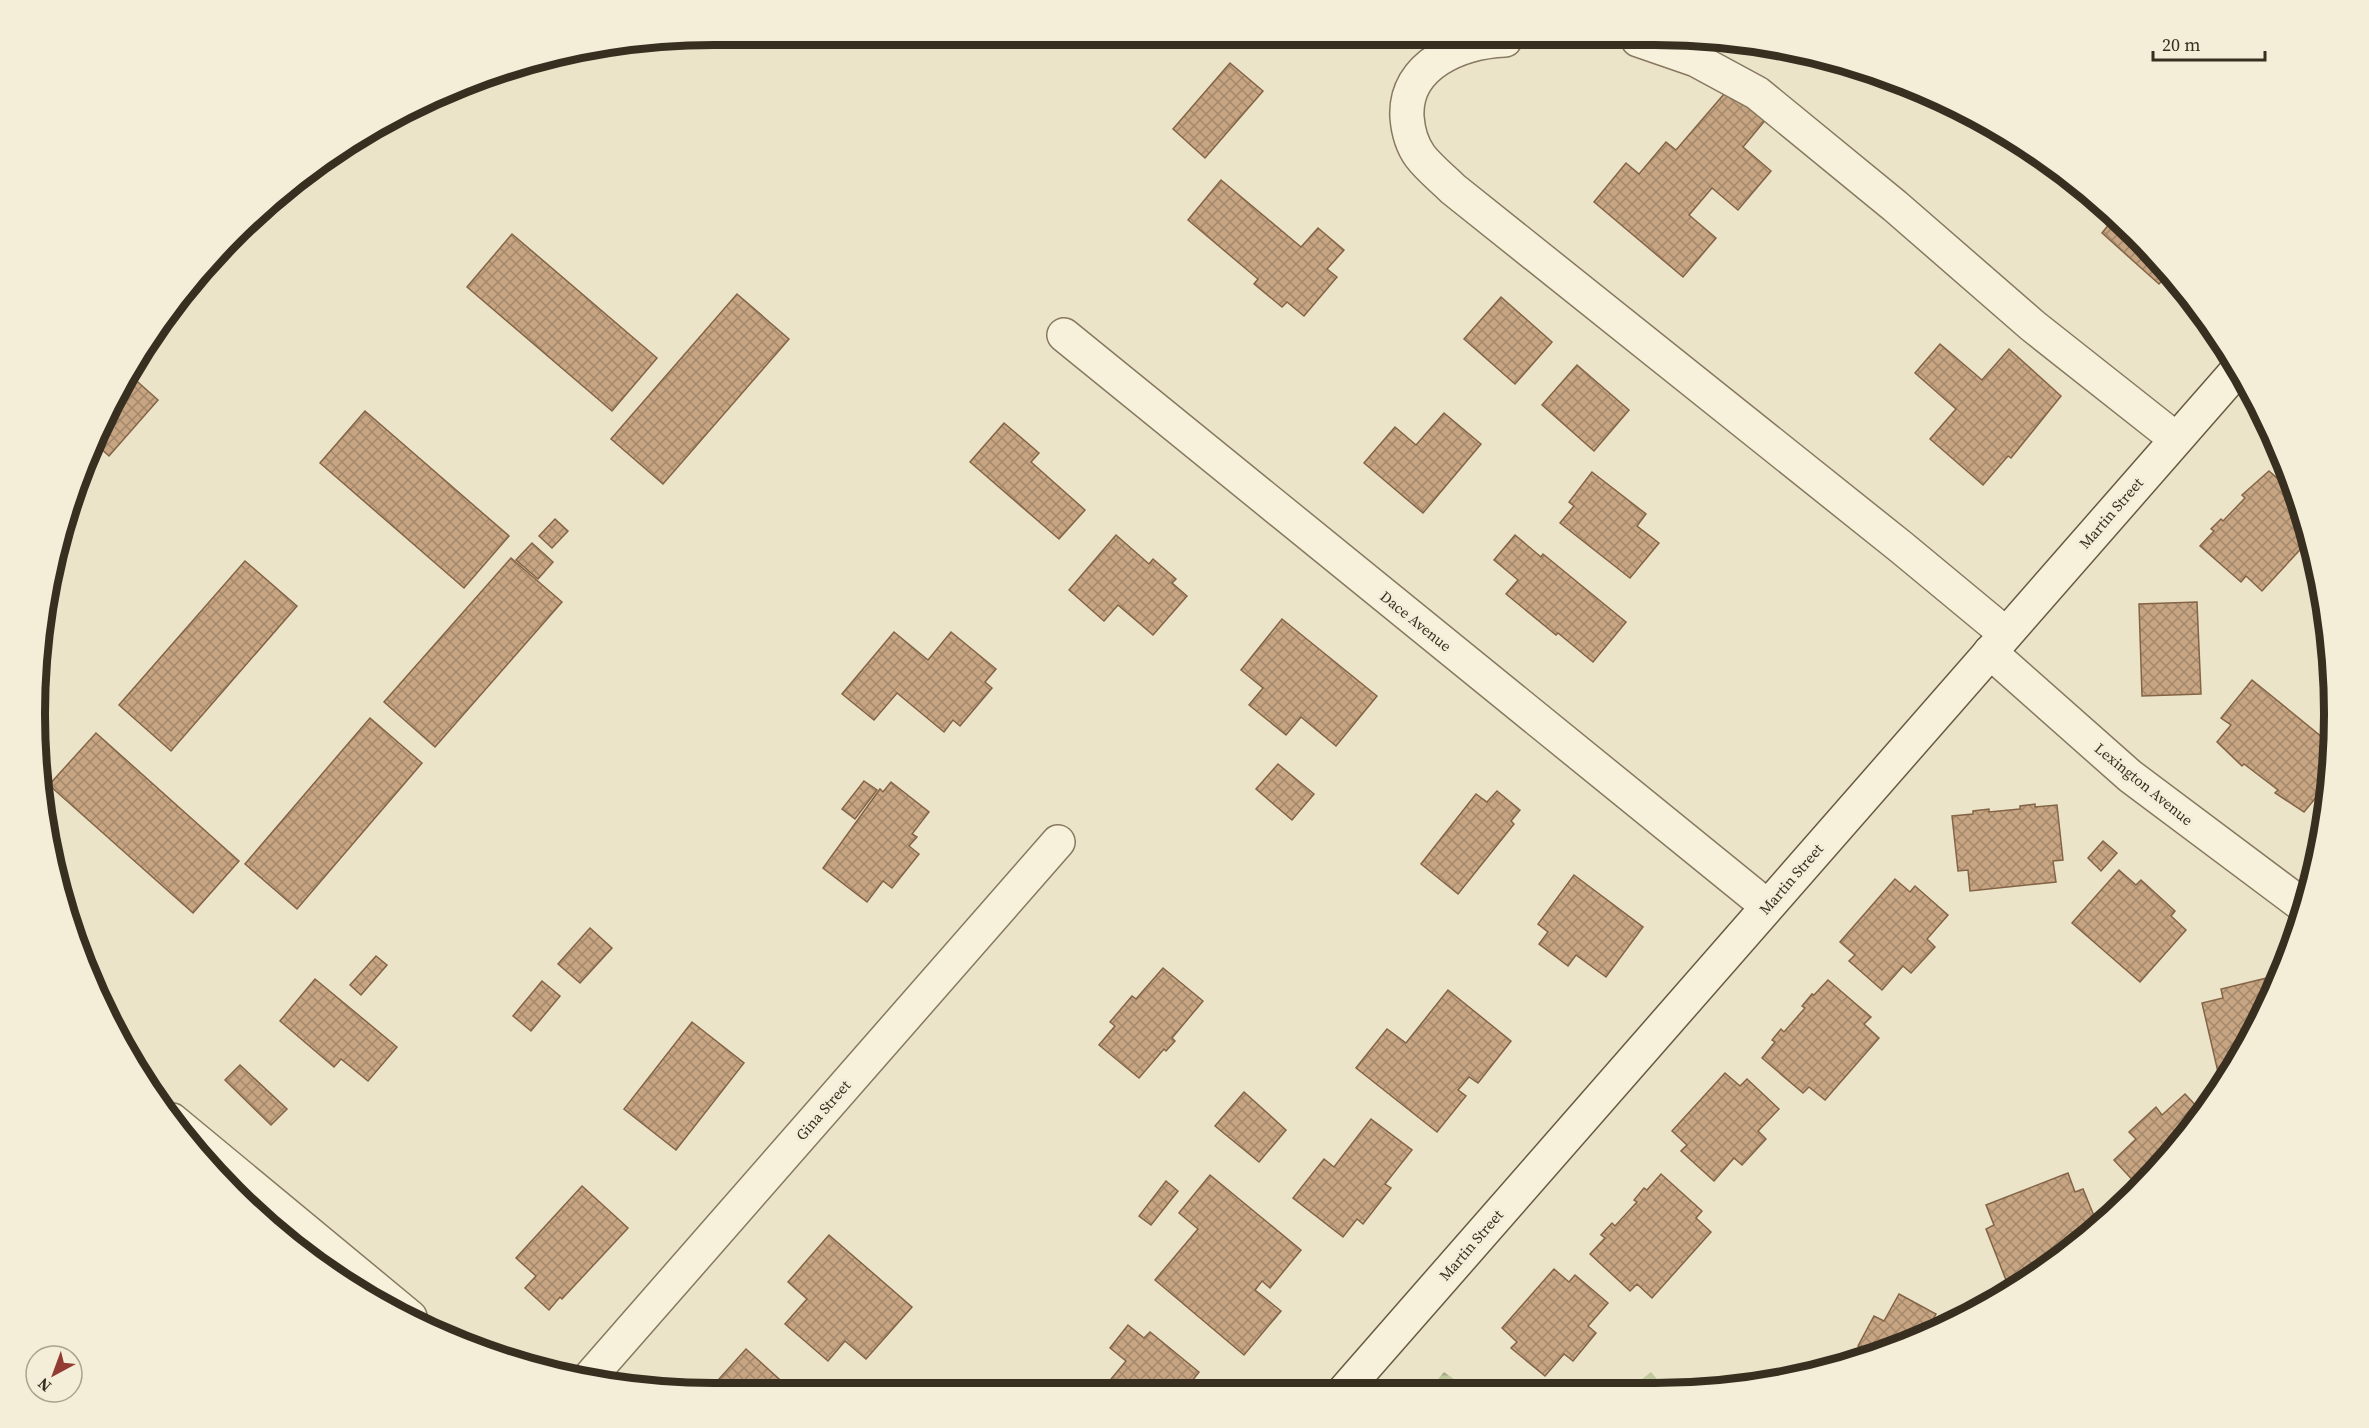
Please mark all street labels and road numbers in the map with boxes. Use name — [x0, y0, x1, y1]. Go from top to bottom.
street label: Martin Street — [2074, 473, 2148, 553]
street label: Dace Avenue — [1376, 586, 1456, 656]
street label: Lexington Avenue — [2090, 738, 2198, 830]
street label: Martin Street — [1754, 839, 1828, 919]
street label: Gina Street — [791, 1075, 855, 1145]
street label: Martin Street — [1434, 1205, 1508, 1285]

